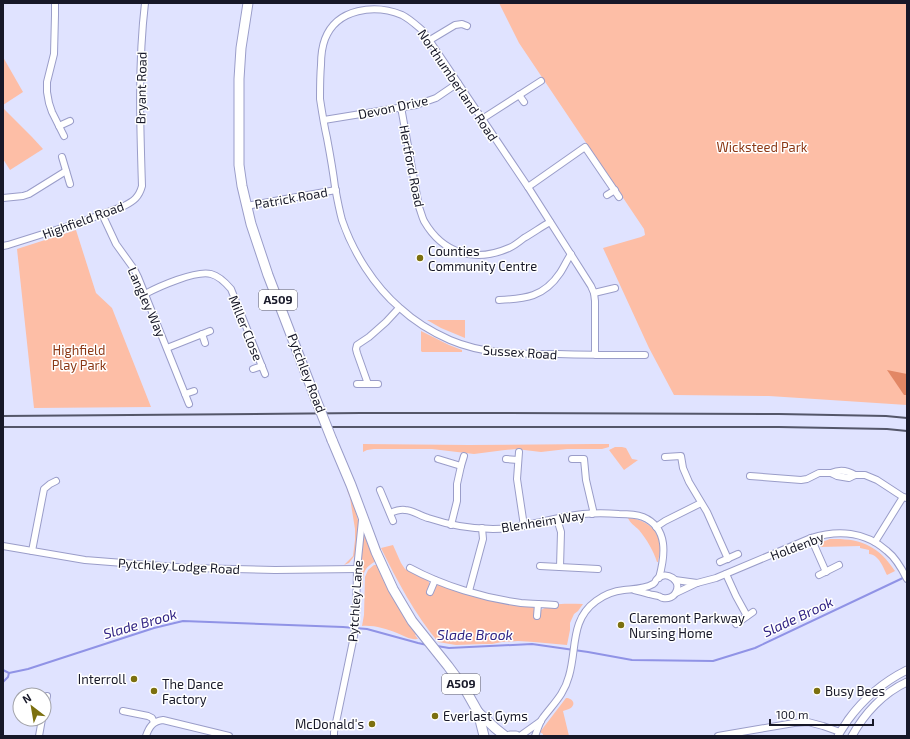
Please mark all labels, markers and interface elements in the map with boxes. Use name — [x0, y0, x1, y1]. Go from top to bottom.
street label: Northumberland Road — [415, 26, 501, 144]
street label: Bryant Road — [132, 52, 150, 124]
street label: Devon Drive — [357, 92, 429, 122]
street label: Hertford Road — [396, 124, 428, 208]
park label: Wicksteed Park — [717, 139, 808, 155]
street label: Patrick Road — [253, 184, 329, 212]
street label: Highfield Road — [40, 198, 126, 242]
place label: Counties Community Centre — [428, 243, 537, 274]
marker: Counties Community Centre — [415, 253, 425, 263]
street label: Langley Way — [124, 265, 170, 340]
road number: A509 — [259, 290, 297, 310]
street label: Miller Close — [226, 293, 266, 363]
street label: Pytchley Road — [285, 331, 329, 415]
street label: Sussex Road — [482, 341, 558, 363]
park label: Highfield Play Park — [52, 342, 107, 373]
street label: Blenheim Way — [500, 506, 586, 536]
street label: Holdenby — [768, 528, 826, 564]
street label: Pytchley Lodge Road — [118, 555, 240, 577]
street label: Pytchley Lane — [344, 559, 366, 642]
water label: Slade Brook — [760, 593, 836, 640]
water label: Slade Brook — [101, 605, 179, 642]
place label: Claremont Parkway Nursing Home — [629, 610, 745, 641]
marker: Claremont Parkway Nursing Home — [616, 620, 626, 630]
water label: Slade Brook — [437, 626, 513, 643]
place label: Interroll — [78, 671, 126, 687]
marker: Interroll — [129, 674, 139, 684]
road number: A509 — [442, 674, 480, 694]
place label: The Dance Factory — [162, 676, 224, 707]
place label: Busy Bees — [825, 683, 885, 699]
marker: The Dance Factory — [149, 686, 159, 696]
marker: Busy Bees — [812, 686, 822, 696]
north arrow — [12, 687, 52, 727]
text: N — [20, 690, 33, 706]
scale bar — [770, 701, 873, 727]
text: 100 m — [776, 707, 808, 721]
place label: Everlast Gyms — [443, 708, 528, 724]
marker: Everlast Gyms — [430, 711, 440, 721]
place label: McDonald's — [295, 716, 364, 732]
marker: McDonald's — [367, 719, 377, 729]

